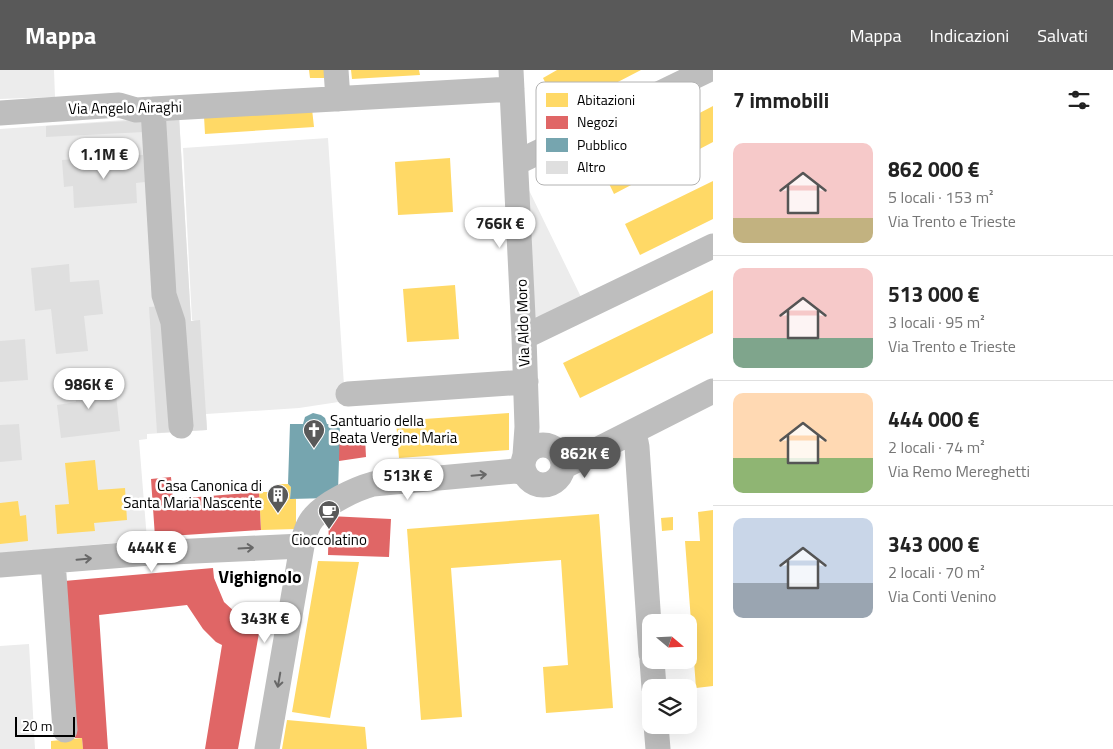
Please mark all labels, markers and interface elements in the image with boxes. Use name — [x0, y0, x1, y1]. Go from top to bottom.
text: Mappa — [25, 17, 96, 53]
text: Mappa — [849, 22, 902, 49]
text: Indicazioni — [930, 22, 1009, 49]
text: Salvati — [1037, 22, 1088, 49]
legend — [536, 82, 700, 185]
text: 7 immobili — [733, 84, 829, 116]
icon: filters — [1065, 86, 1093, 114]
text: Abitazioni — [577, 89, 635, 110]
street label: Via Angelo Airaghi — [68, 95, 182, 120]
text: Negozi — [577, 111, 617, 132]
text: Pubblico — [577, 134, 627, 155]
pin: 1.1M € — [63, 138, 145, 180]
text: 1.1M € — [80, 142, 128, 166]
text: 862 000 € — [888, 153, 980, 185]
text: Altro — [577, 156, 606, 177]
icon: home — [773, 163, 833, 223]
text: 5 locali · 153 m² — [888, 185, 994, 209]
pin: 766K € — [459, 206, 541, 249]
text: Via Trento e Trieste — [888, 209, 1016, 233]
text: 766K € — [476, 211, 524, 235]
text: 513 000 € — [888, 278, 980, 310]
street label: Via Aldo Moro — [509, 279, 536, 367]
icon: home — [773, 288, 833, 348]
text: 3 locali · 95 m² — [888, 310, 985, 334]
text: Via Trento e Trieste — [888, 334, 1016, 358]
pin: 986K € — [48, 368, 130, 410]
text: 986K € — [65, 372, 113, 396]
text: 444 000 € — [888, 403, 980, 435]
place label: Santuario della Beata Vergine Maria — [330, 409, 458, 449]
icon: home — [773, 413, 833, 473]
church icon: Santuario della Beata Vergine Maria — [302, 418, 326, 449]
text: 2 locali · 74 m² — [888, 435, 985, 459]
pin: 862K € — [544, 436, 626, 479]
text: 862K € — [561, 441, 609, 465]
pin: 513K € — [367, 458, 449, 501]
text: Via Remo Mereghetti — [888, 459, 1030, 483]
text: 513K € — [384, 463, 432, 487]
one-way arrow — [471, 470, 487, 480]
place label: Casa Canonica di Santa Maria Nascente — [123, 474, 262, 514]
building icon: Casa Canonica di Santa Maria Nascente — [266, 483, 290, 514]
cafe icon: Cioccolatino — [317, 499, 341, 530]
place label: Cioccolatino — [291, 528, 367, 551]
text: 343 000 € — [888, 528, 980, 560]
pin: 444K € — [111, 530, 193, 573]
text: 444K € — [128, 535, 176, 559]
icon: home — [773, 538, 833, 598]
one-way arrow — [237, 544, 253, 553]
one-way arrow — [75, 554, 91, 563]
text: 2 locali · 70 m² — [888, 560, 985, 584]
district label: Vighignolo — [218, 563, 302, 590]
text: Via Conti Venino — [888, 584, 997, 608]
pin: 343K € — [224, 602, 306, 644]
text: 343K € — [241, 606, 289, 630]
north arrow — [642, 614, 698, 669]
map controls — [642, 614, 697, 734]
one-way arrow — [273, 672, 283, 688]
button: layers — [642, 679, 697, 734]
scale bar — [15, 714, 75, 737]
text: 20 m — [22, 715, 52, 736]

